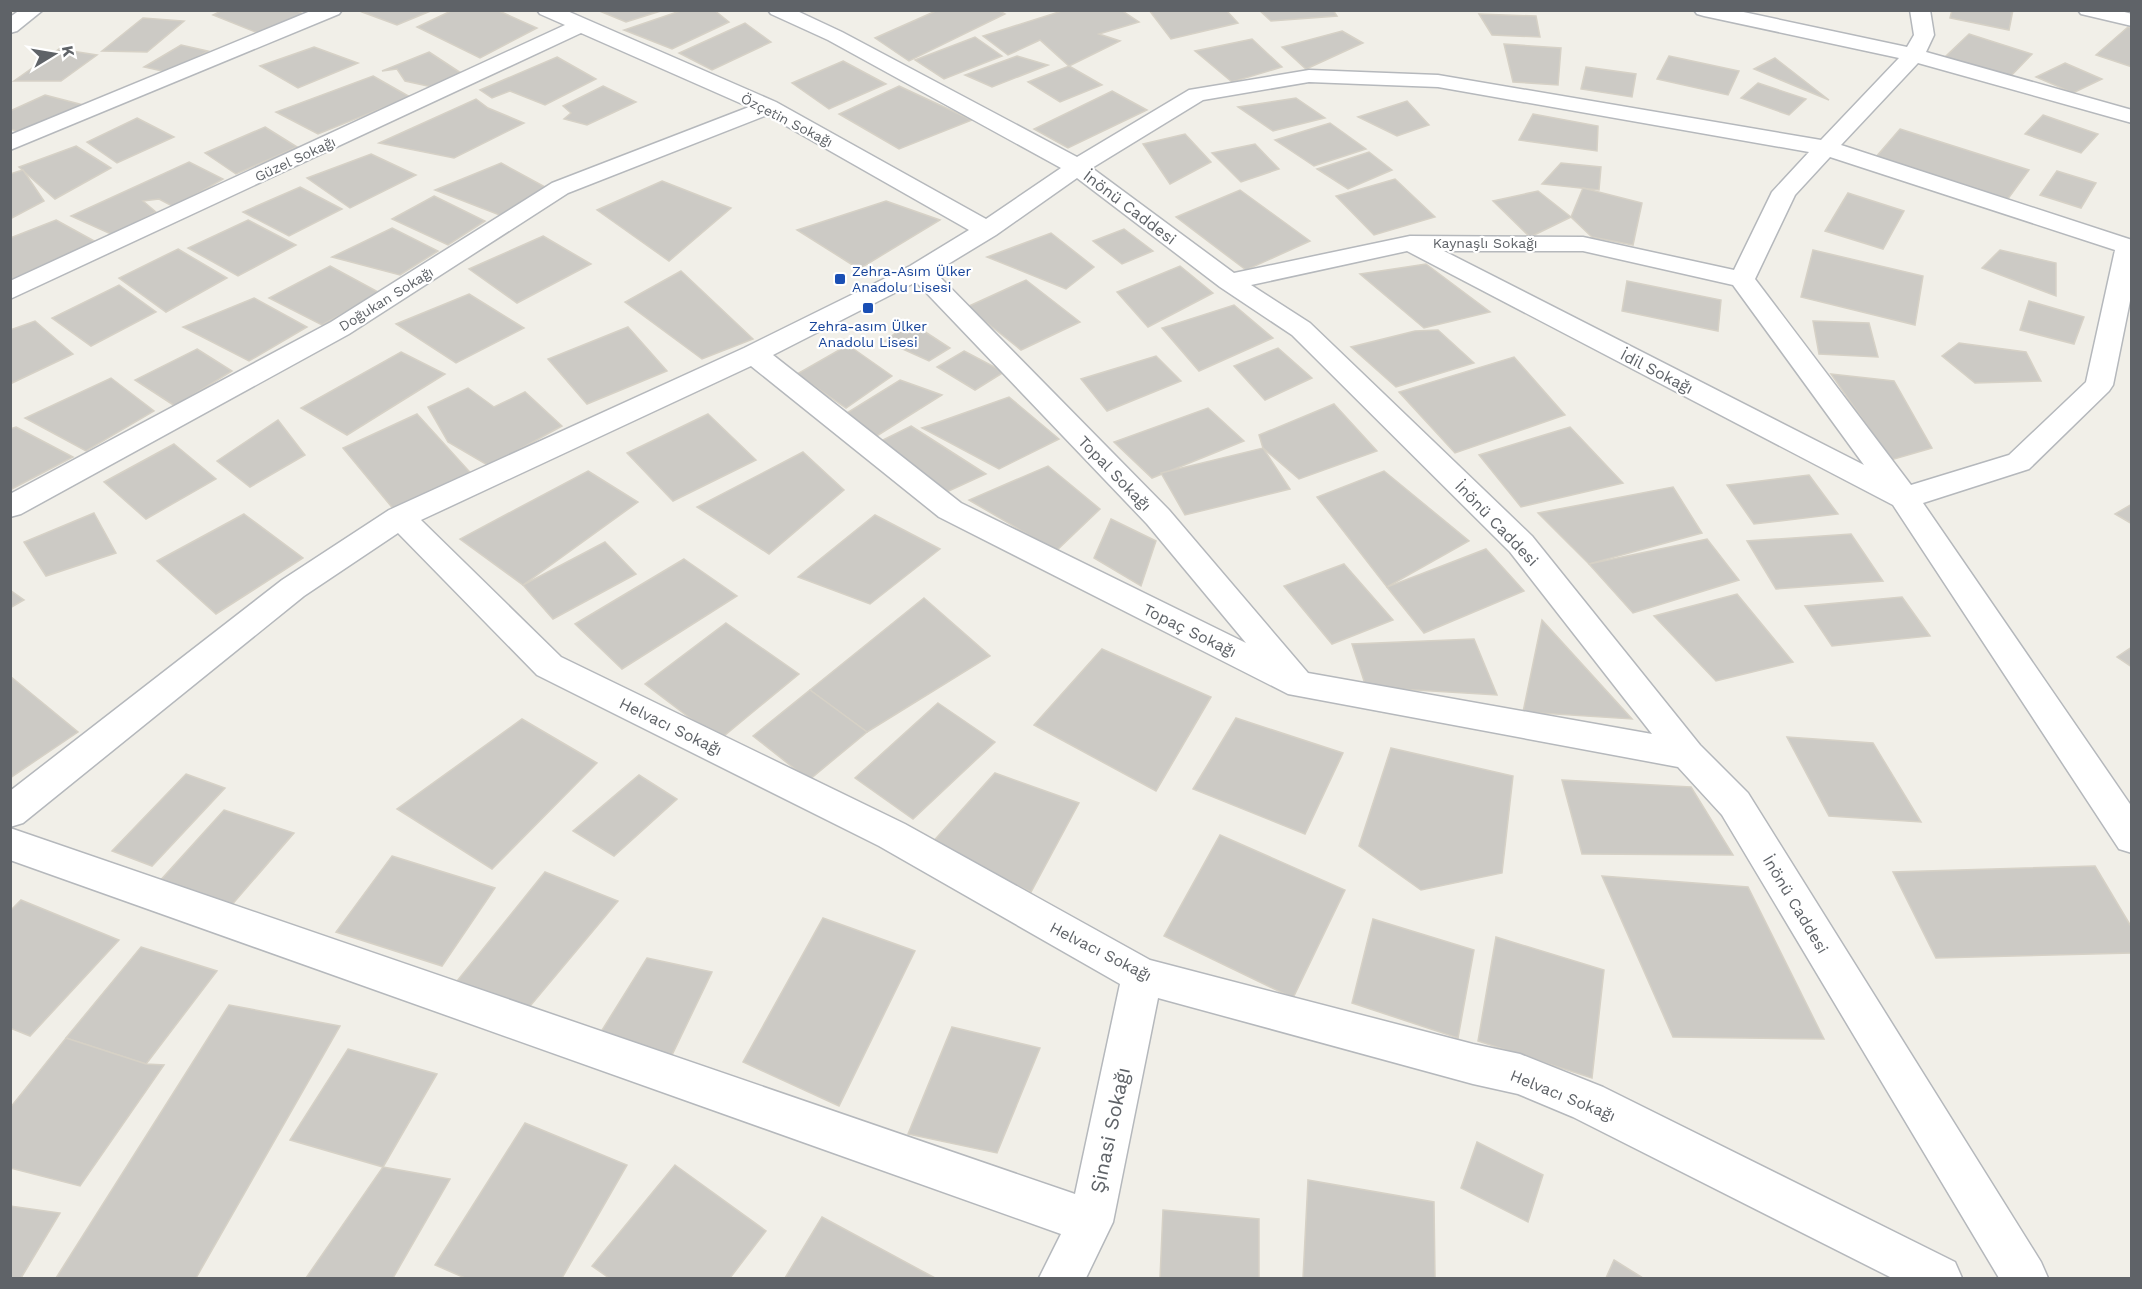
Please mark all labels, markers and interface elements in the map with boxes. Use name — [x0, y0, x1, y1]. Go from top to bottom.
north arrow — [24, 24, 84, 84]
text: K — [58, 44, 79, 58]
street label: Özçetin Sokağı — [738, 90, 836, 150]
street label: Güzel Sokağı — [252, 133, 338, 185]
street label: İnönü Caddesi — [1079, 166, 1180, 249]
street label: Kaynaşlı Sokağı — [1433, 235, 1537, 251]
place label: Zehra-Asım Ülker Anadolu Lisesi — [852, 263, 972, 295]
street label: Doğukan Sokağı — [336, 264, 436, 334]
marker: Zehra-Asım Ülker Anadolu Lisesi — [833, 272, 847, 286]
marker: Zehra-asım Ülker Anadolu Lisesi — [861, 301, 875, 315]
place label: Zehra-asım Ülker Anadolu Lisesi — [809, 318, 927, 350]
street label: İdil Sokağı — [1617, 345, 1696, 398]
street label: Topal Sokağı — [1074, 432, 1155, 515]
street label: İnönü Caddesi — [1451, 477, 1542, 570]
street label: Topaç Sokağı — [1140, 600, 1240, 661]
street label: Helvacı Sokağı — [616, 693, 725, 760]
street label: İnönü Caddesi — [1759, 852, 1832, 957]
street label: Helvacı Sokağı — [1047, 918, 1155, 985]
street label: Şinasi Sokağı — [1085, 1065, 1135, 1195]
street label: Helvacı Sokağı — [1507, 1066, 1618, 1125]

